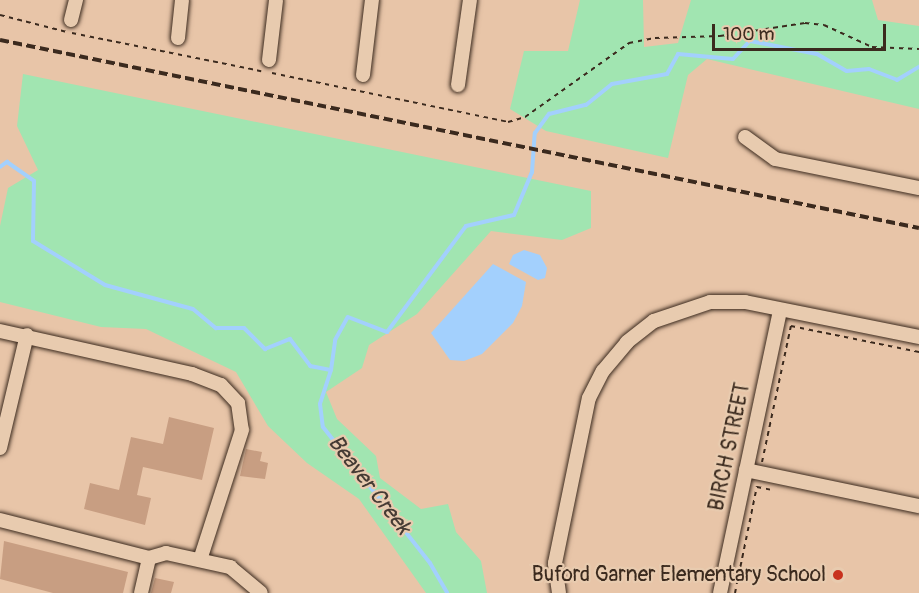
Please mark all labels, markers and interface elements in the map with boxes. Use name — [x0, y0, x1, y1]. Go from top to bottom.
scale bar — [715, 12, 889, 50]
text: 100 m — [723, 23, 775, 46]
street label: BIRCH STREET — [704, 381, 756, 513]
water label: Beaver Creek — [322, 430, 416, 540]
place label: Buford Garner Elementary School — [532, 562, 826, 588]
marker: Buford Garner Elementary School — [831, 568, 845, 582]

